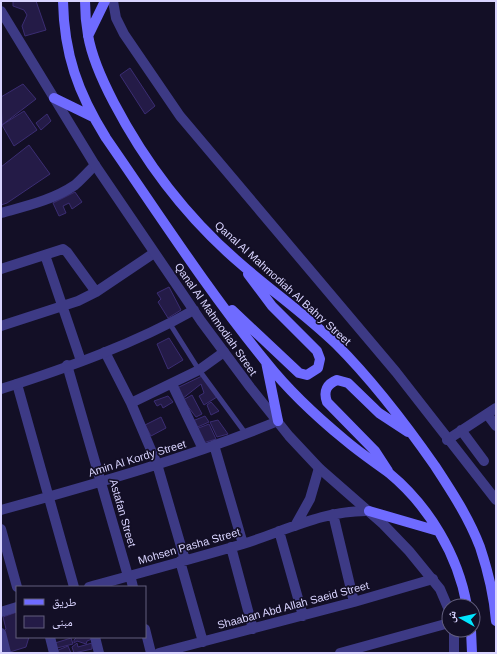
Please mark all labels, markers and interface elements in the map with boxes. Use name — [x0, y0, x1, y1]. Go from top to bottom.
street label: Qanal Al Mahmodiah Al Bahry Street — [213, 219, 353, 347]
street label: Qanal Al Mahmodiah Street — [173, 260, 259, 378]
street label: Amin Al Kordy Street — [87, 437, 187, 479]
street label: Astafan Street — [108, 478, 138, 548]
street label: Mohsen Pasha Street — [136, 526, 242, 566]
street label: Shaaban Abd Allah Saeid Street — [216, 579, 370, 631]
legend — [16, 586, 146, 638]
text: طريق — [52, 595, 77, 609]
north arrow — [441, 598, 481, 638]
text: ش — [444, 610, 460, 624]
text: مبنى — [52, 615, 73, 629]

